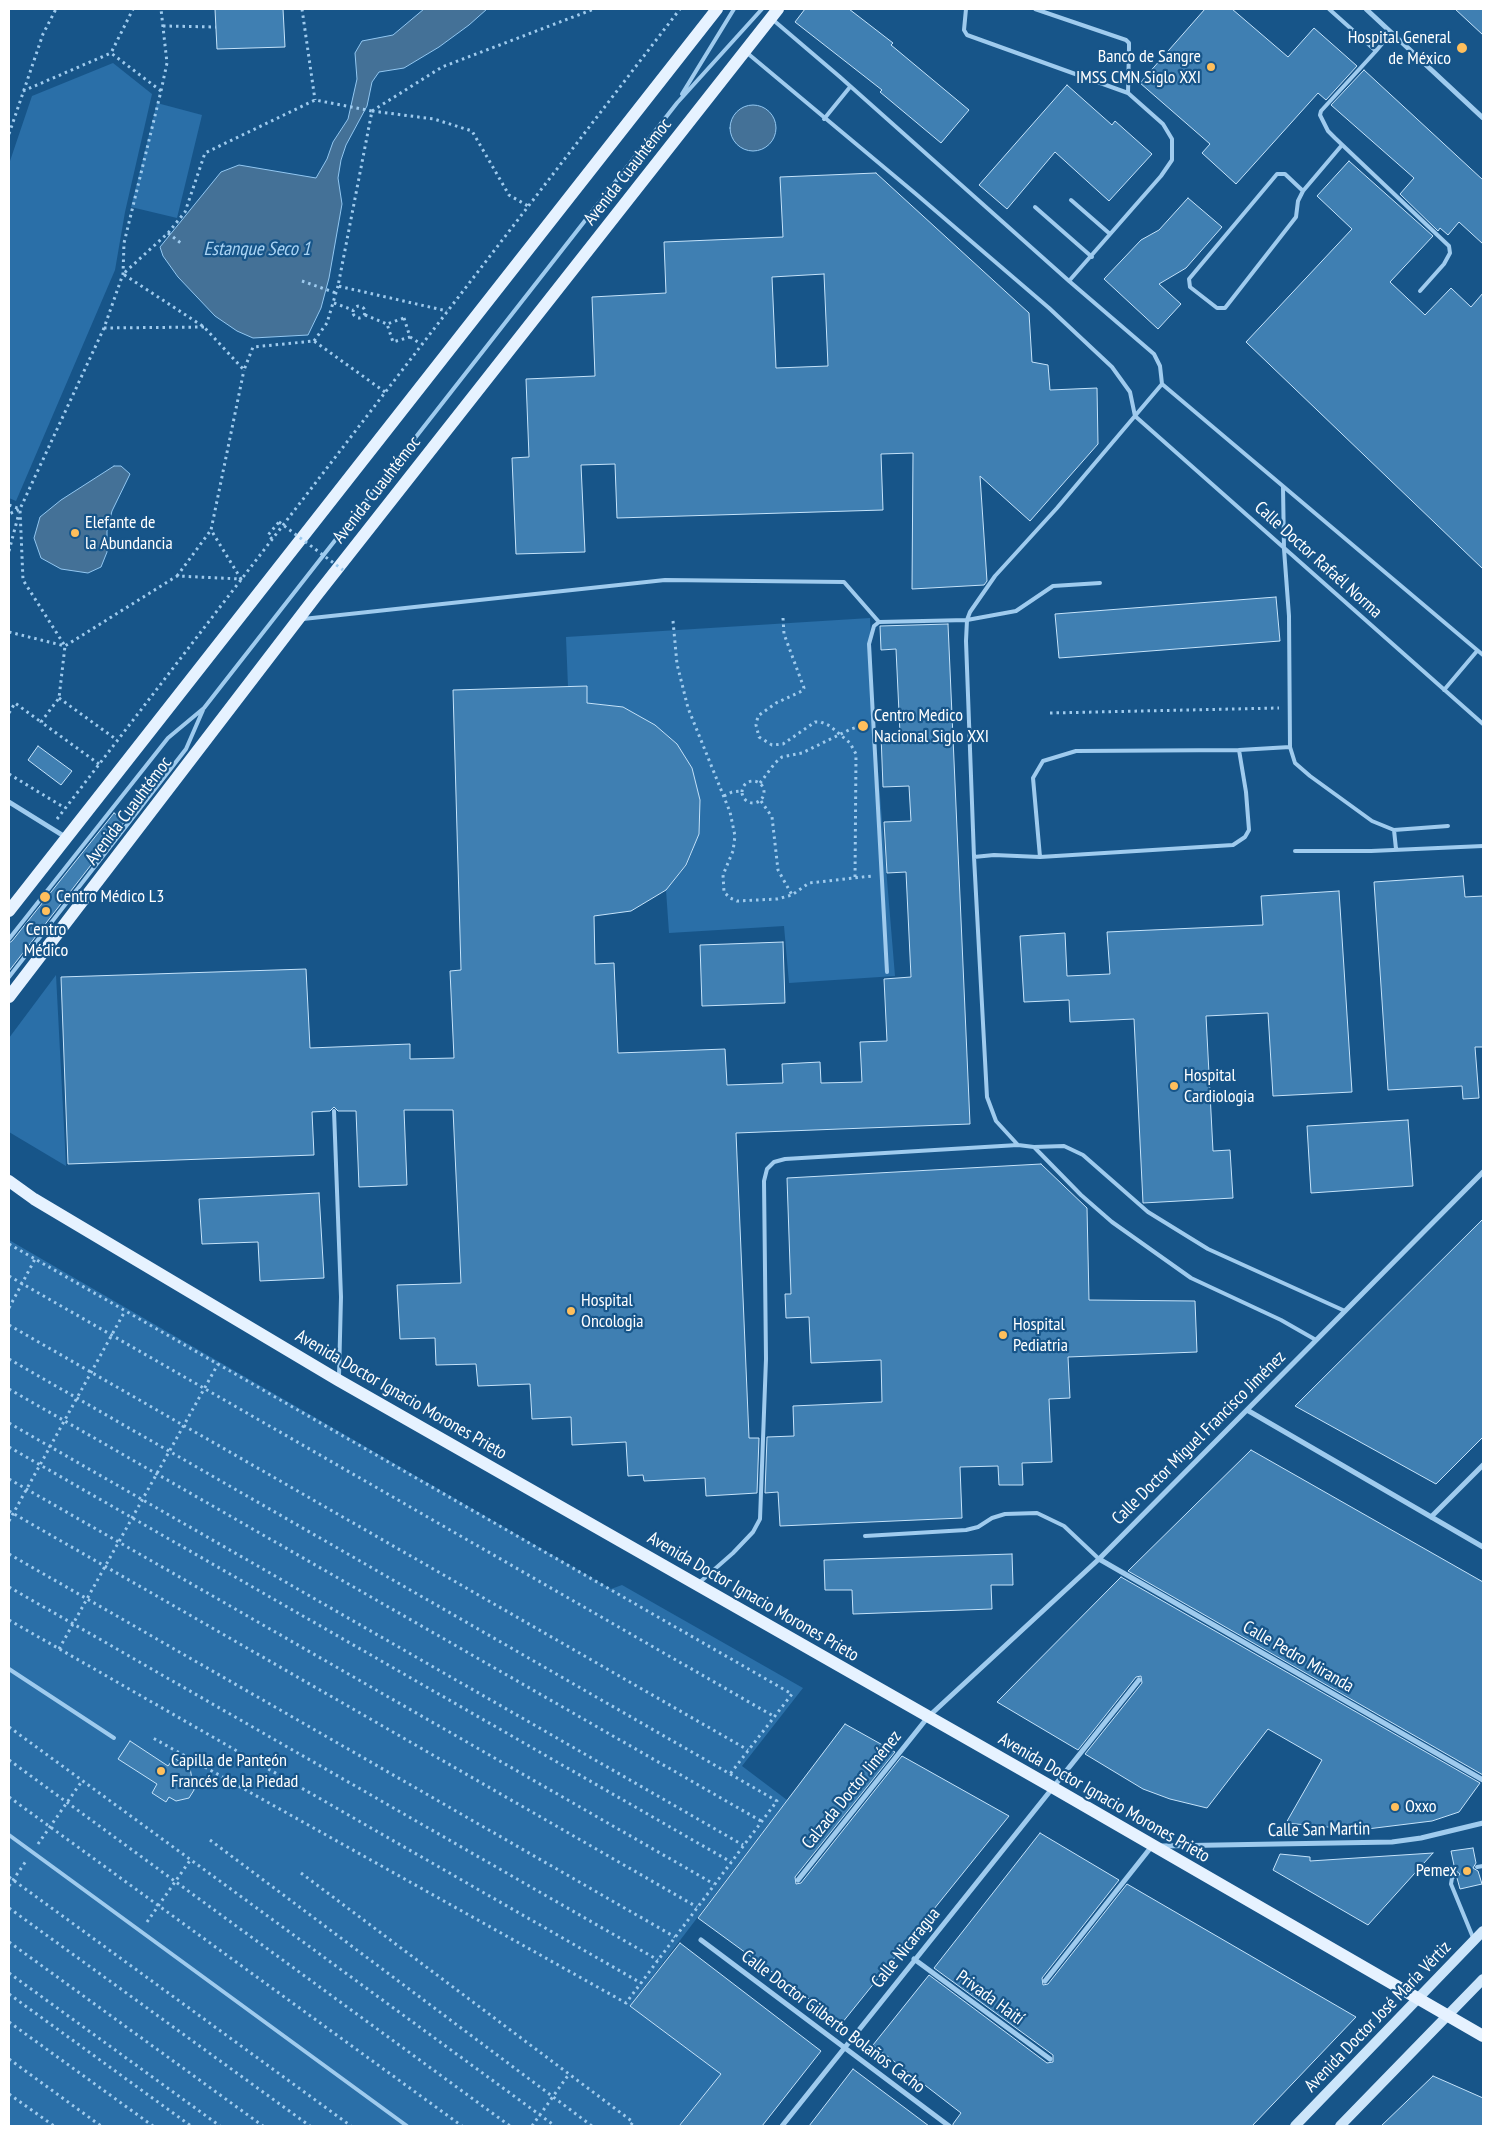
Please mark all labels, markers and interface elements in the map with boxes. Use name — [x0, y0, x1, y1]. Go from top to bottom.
place label: Hospital General de México — [1348, 27, 1451, 70]
marker: Hospital General de México — [1455, 41, 1469, 55]
place label: Banco de Sangre IMSS CMN Siglo XXI — [1076, 46, 1201, 88]
marker: Banco de Sangre IMSS CMN Siglo XXI — [1205, 61, 1217, 73]
street label: Avenida Cuauhtémoc — [580, 114, 676, 230]
water label: Estanque Seco 1 — [203, 239, 311, 261]
street label: Avenida Cuauhtémoc — [329, 432, 425, 548]
street label: Calle Doctor Rafaél Norma — [1250, 497, 1386, 623]
place label: Elefante de la Abundancia — [85, 512, 173, 554]
marker: Elefante de la Abundancia — [69, 527, 81, 539]
place label: Centro Medico Nacional Siglo XXI — [874, 705, 989, 748]
marker: Centro Medico Nacional Siglo XXI — [856, 719, 870, 733]
street label: Avenida Cuauhtémoc — [81, 753, 177, 869]
place label: Centro Médico L3 — [56, 886, 164, 908]
marker: Centro Médico L3 — [38, 890, 52, 904]
marker: Centro Médico — [40, 905, 52, 917]
place label: Centro Médico — [24, 919, 68, 962]
place label: Hospital Cardiologia — [1184, 1065, 1254, 1108]
marker: Hospital Cardiologia — [1168, 1080, 1180, 1092]
place label: Hospital Oncologia — [581, 1290, 644, 1332]
marker: Hospital Oncologia — [565, 1305, 577, 1317]
place label: Hospital Pediatria — [1013, 1314, 1068, 1356]
street label: Avenida Doctor Ignacio Morones Prieto — [291, 1325, 511, 1465]
marker: Hospital Pediatria — [997, 1329, 1009, 1341]
street label: Calle Doctor Miguel Francisco Jiménez — [1108, 1347, 1290, 1529]
street label: Avenida Doctor Ignacio Morones Prieto — [643, 1527, 863, 1667]
street label: Calle Pedro Miranda — [1239, 1616, 1357, 1698]
street label: Calzada Doctor Jiménez — [798, 1727, 906, 1853]
street label: Avenida Doctor Ignacio Morones Prieto — [994, 1728, 1214, 1868]
place label: Capilla de Panteón Francés de la Piedad — [171, 1750, 298, 1792]
marker: Capilla de Panteón Francés de la Piedad — [155, 1765, 167, 1777]
place label: Oxxo — [1405, 1796, 1436, 1818]
marker: Oxxo — [1389, 1801, 1401, 1813]
street label: Calle San Martin — [1268, 1818, 1370, 1842]
place label: Pemex — [1416, 1860, 1457, 1882]
marker: Pemex — [1461, 1865, 1473, 1877]
street label: Calle Nicaragua — [867, 1904, 945, 1992]
street label: Avenida Doctor José María Vértiz — [1300, 1937, 1456, 2097]
street label: Calle Doctor Gilberto Bolaños Cacho — [737, 1946, 929, 2098]
street label: Privada Haití — [952, 1966, 1028, 2030]

